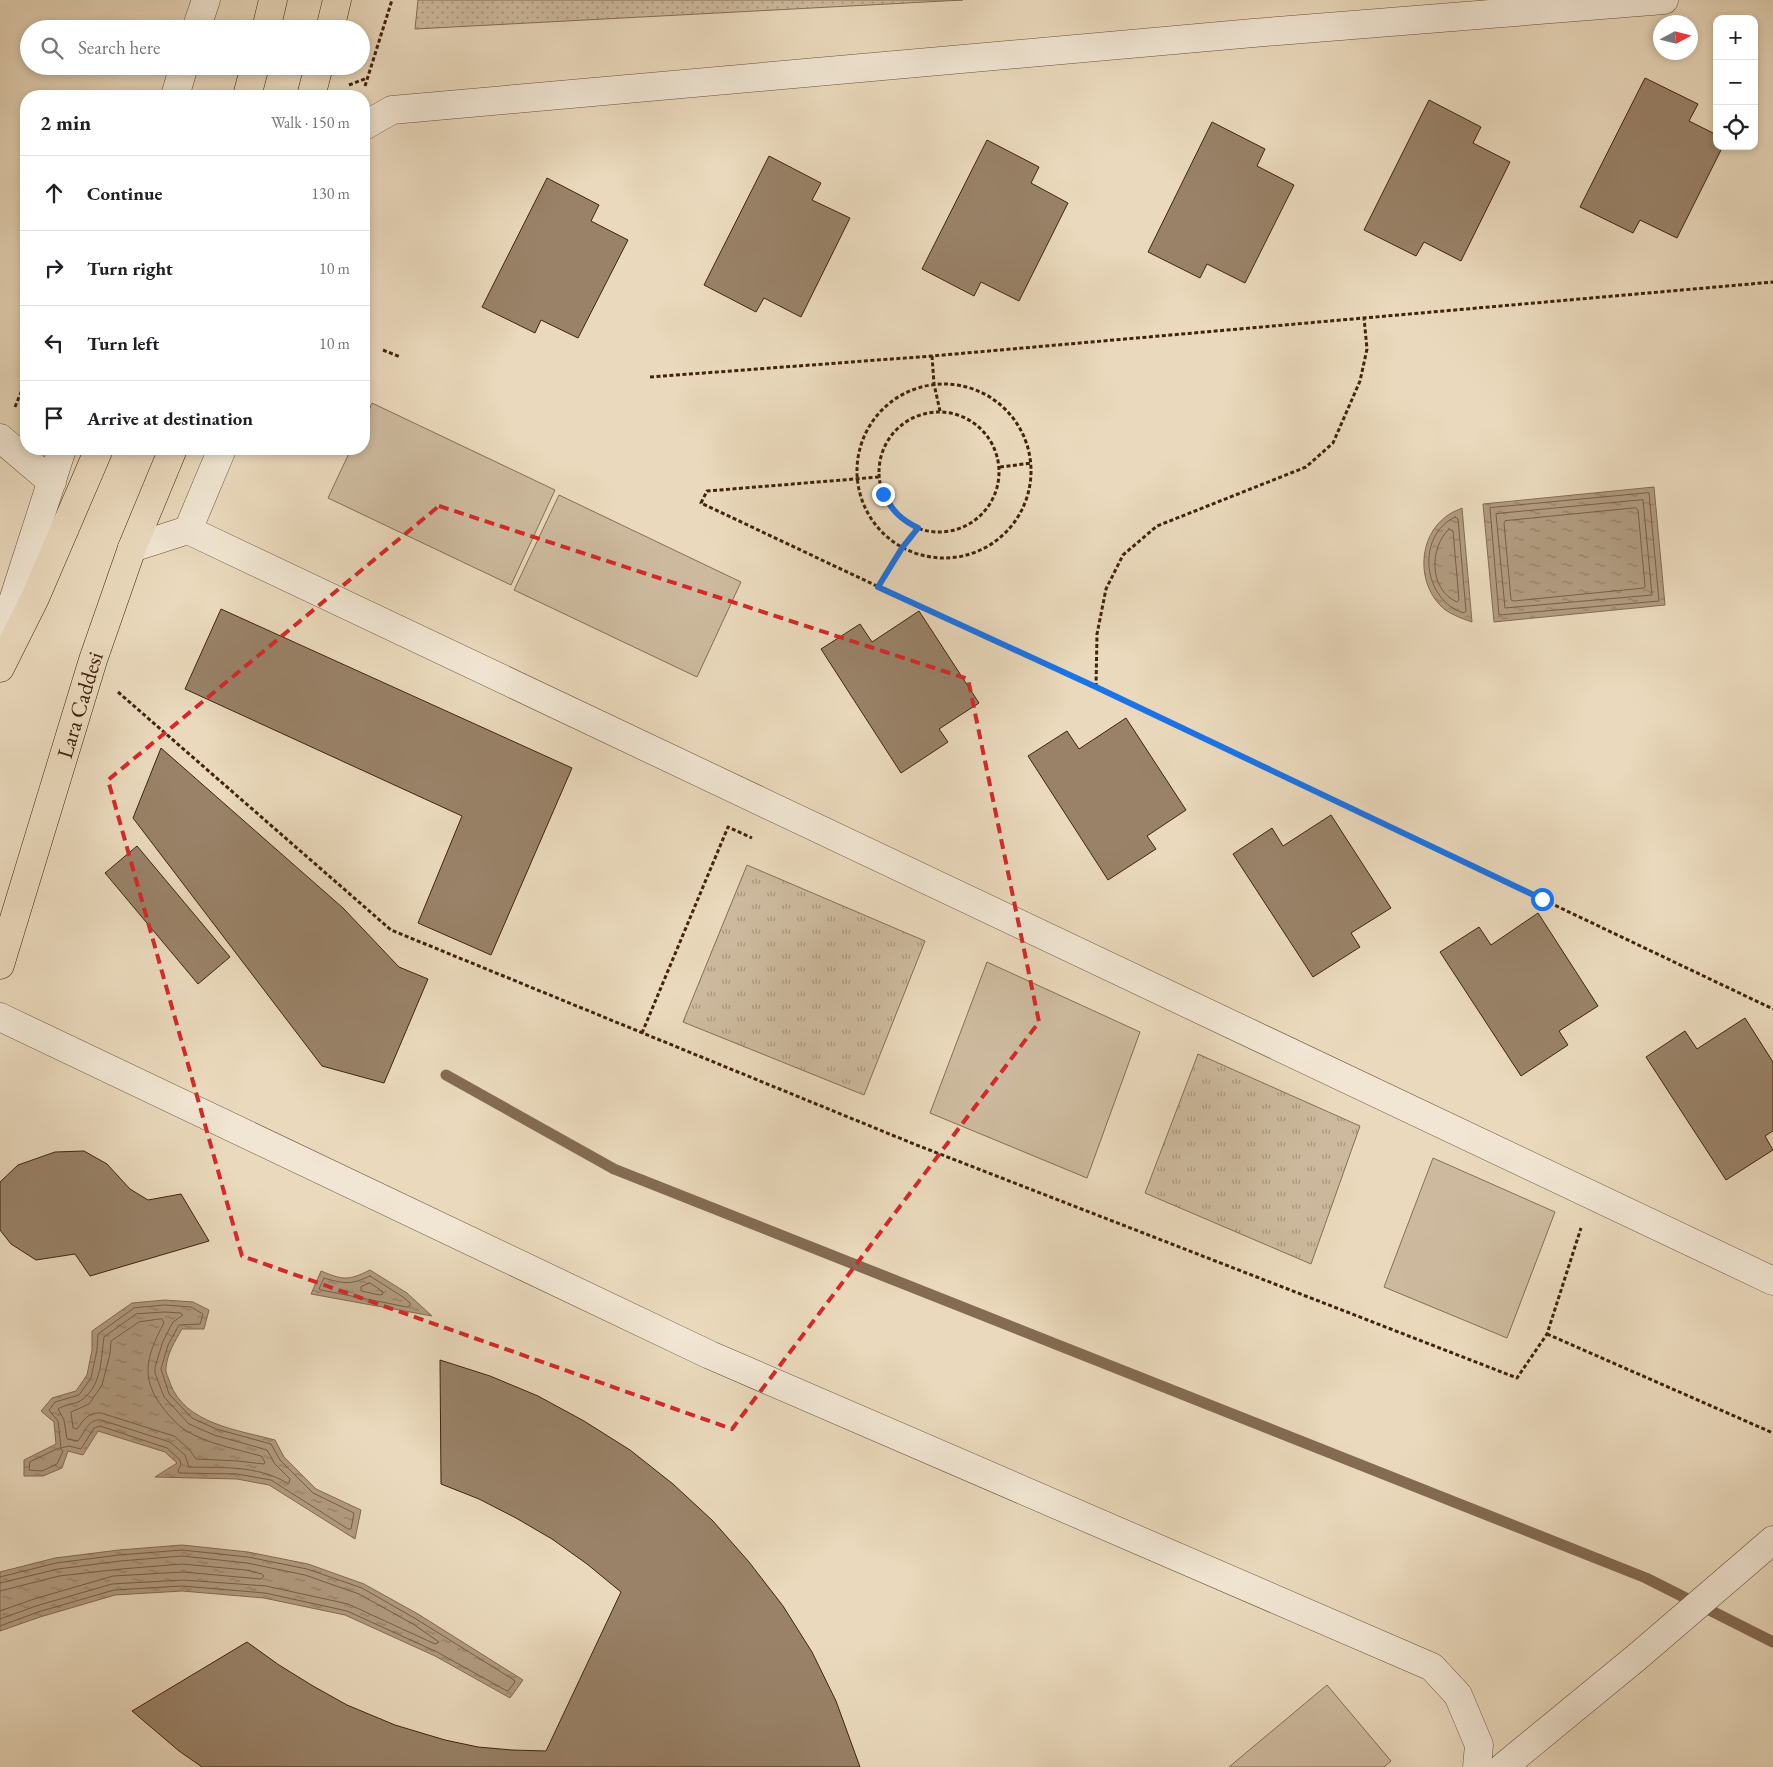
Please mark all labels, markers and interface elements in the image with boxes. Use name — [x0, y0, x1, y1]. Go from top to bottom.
north arrow — [1653, 15, 1698, 60]
map controls — [1713, 15, 1758, 150]
button: + — [1713, 15, 1758, 60]
search box — [20, 20, 370, 75]
icon: search — [38, 34, 66, 62]
text: Search here — [78, 35, 160, 60]
button: − — [1713, 60, 1758, 105]
button: locate — [1713, 105, 1758, 150]
text: 2 min — [40, 109, 91, 136]
text: Walk · 150 m — [271, 112, 350, 133]
icon: ahead — [40, 179, 68, 207]
text: Continue — [87, 181, 162, 206]
text: 130 m — [311, 183, 350, 204]
icon: right — [40, 254, 68, 282]
text: Turn right — [87, 256, 173, 281]
text: 10 m — [319, 258, 350, 279]
icon: left — [40, 329, 68, 357]
text: Turn left — [87, 331, 159, 356]
text: 10 m — [319, 333, 350, 354]
icon: arrive — [40, 404, 68, 432]
text: Arrive at destination — [87, 406, 253, 431]
route end — [872, 483, 895, 506]
street label: Lara Caddesi — [49, 648, 109, 762]
route start — [1531, 888, 1554, 911]

